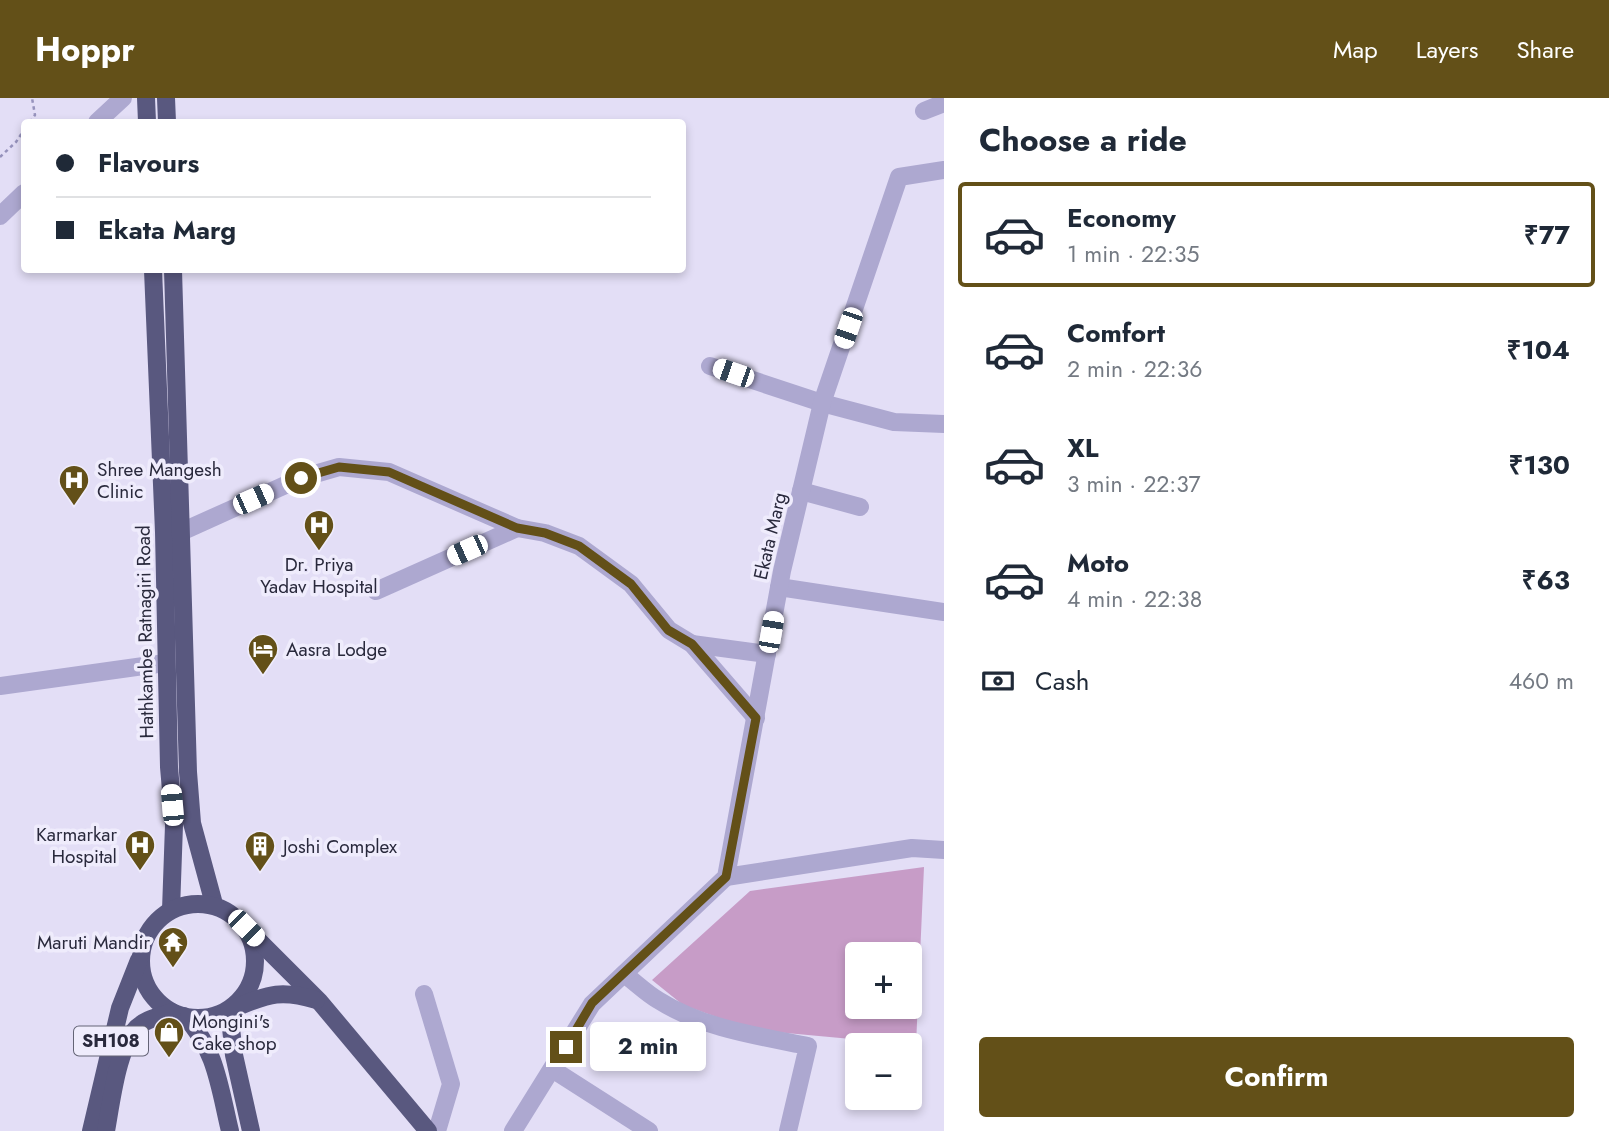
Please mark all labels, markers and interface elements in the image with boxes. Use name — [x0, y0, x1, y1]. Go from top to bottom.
text: Hoppr — [35, 26, 135, 73]
text: Map — [1333, 32, 1378, 67]
text: Layers — [1416, 32, 1478, 67]
text: Share — [1516, 32, 1574, 67]
text: Choose a ride — [979, 117, 1187, 163]
text: Flavours — [98, 144, 199, 182]
text: Economy — [1067, 199, 1176, 237]
icon: car — [983, 203, 1046, 266]
text: Ekata Marg — [98, 211, 236, 249]
text: ₹77 — [1524, 216, 1570, 254]
text: 1 min · 22:35 — [1067, 237, 1200, 271]
car — [832, 305, 865, 351]
text: Comfort — [1067, 314, 1165, 352]
icon: car — [983, 318, 1046, 381]
text: ₹104 — [1507, 331, 1570, 369]
text: 2 min · 22:36 — [1067, 352, 1203, 386]
car — [710, 356, 757, 390]
text: XL — [1067, 429, 1099, 467]
icon: car — [983, 433, 1046, 496]
text: ₹130 — [1509, 446, 1570, 484]
place label: Shree Mangesh Clinic — [97, 456, 222, 505]
route start — [285, 462, 317, 494]
hospital icon: Shree Mangesh Clinic — [57, 463, 91, 507]
text: 3 min · 22:37 — [1067, 467, 1201, 501]
car — [230, 481, 277, 517]
street label: Ekata Marg — [747, 490, 793, 582]
hospital icon: Dr. Priya Yadav Hospital — [302, 508, 336, 552]
street label: Hathkambe Ratnagiri Road — [130, 525, 160, 739]
car — [444, 532, 491, 568]
text: Moto — [1067, 544, 1129, 582]
icon: car — [983, 548, 1046, 611]
place label: Dr. Priya Yadav Hospital — [260, 551, 378, 600]
text: ₹63 — [1522, 561, 1570, 599]
text: 4 min · 22:38 — [1067, 582, 1202, 616]
car — [758, 609, 785, 655]
hotel icon: Aasra Lodge — [246, 632, 280, 676]
place label: Aasra Lodge — [286, 636, 387, 663]
icon: cash — [979, 662, 1017, 700]
text: Cash — [1035, 662, 1089, 700]
text: 460 m — [1509, 664, 1574, 698]
car — [160, 783, 185, 827]
place label: Karmarkar Hospital — [36, 821, 117, 870]
hospital icon: Karmarkar Hospital — [123, 828, 157, 872]
building icon: Joshi Complex — [243, 829, 277, 873]
place label: Joshi Complex — [280, 833, 397, 860]
car — [224, 906, 269, 950]
temple icon: Maruti Mandir — [156, 925, 190, 969]
place label: Maruti Mandir — [37, 929, 150, 956]
map controls — [845, 942, 922, 1110]
button: + — [845, 942, 922, 1019]
place label: Mongini's Cake shop — [192, 1008, 277, 1057]
shop icon: Mongini's Cake shop — [152, 1015, 186, 1059]
callout: 2 min — [590, 1023, 706, 1072]
road number: SH108 — [74, 1026, 148, 1056]
text: 2 min — [618, 1029, 678, 1063]
route end — [550, 1031, 582, 1063]
button: − — [845, 1033, 922, 1110]
button: Confirm — [979, 1037, 1574, 1117]

